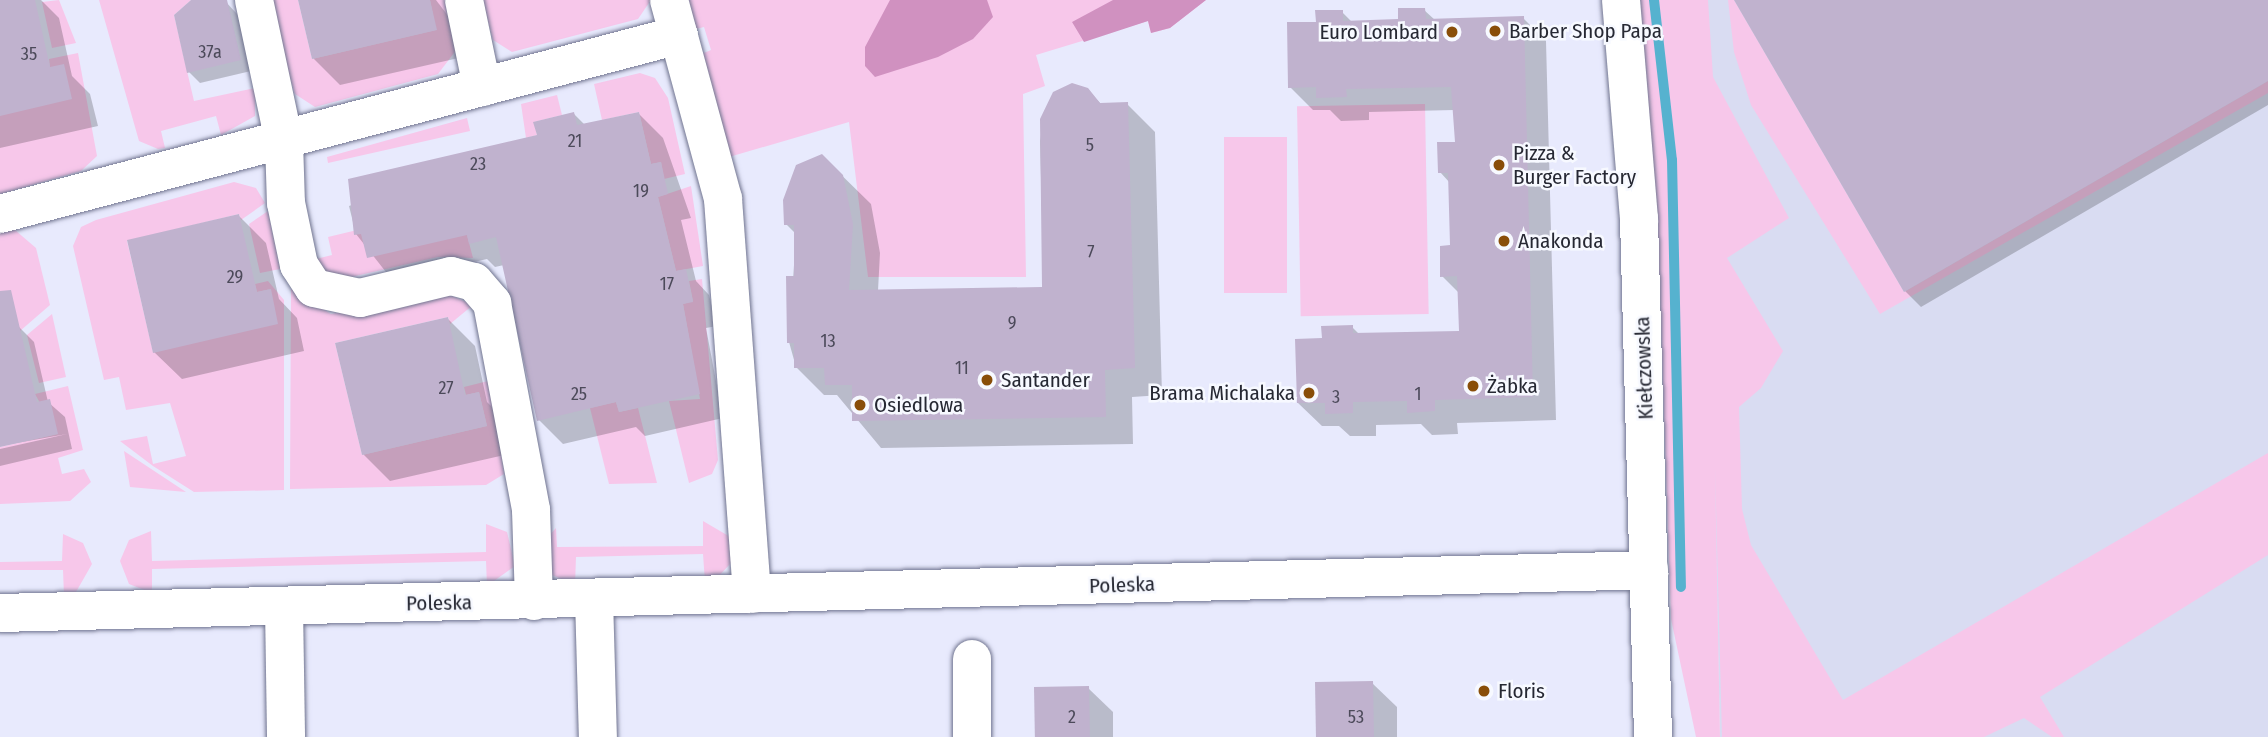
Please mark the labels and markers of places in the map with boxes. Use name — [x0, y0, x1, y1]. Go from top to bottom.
place label: Barber Shop Papa — [1509, 18, 1662, 44]
place label: Euro Lombard — [1319, 19, 1438, 45]
marker: Barber Shop Papa — [1487, 23, 1503, 39]
marker: Euro Lombard — [1444, 24, 1460, 40]
place label: Pizza & Burger Factory — [1513, 140, 1636, 190]
marker: Pizza & Burger Factory — [1491, 157, 1507, 173]
place label: Anakonda — [1518, 228, 1604, 254]
marker: Anakonda — [1496, 233, 1512, 249]
place label: Santander — [1001, 367, 1090, 393]
marker: Santander — [979, 372, 995, 388]
place label: Żabka — [1487, 373, 1538, 399]
marker: Żabka — [1465, 378, 1481, 394]
place label: Brama Michalaka — [1149, 380, 1295, 406]
marker: Brama Michalaka — [1301, 385, 1317, 401]
place label: Osiedlowa — [874, 392, 963, 418]
marker: Osiedlowa — [852, 397, 868, 413]
place label: Floris — [1498, 678, 1545, 704]
marker: Floris — [1476, 683, 1492, 699]

